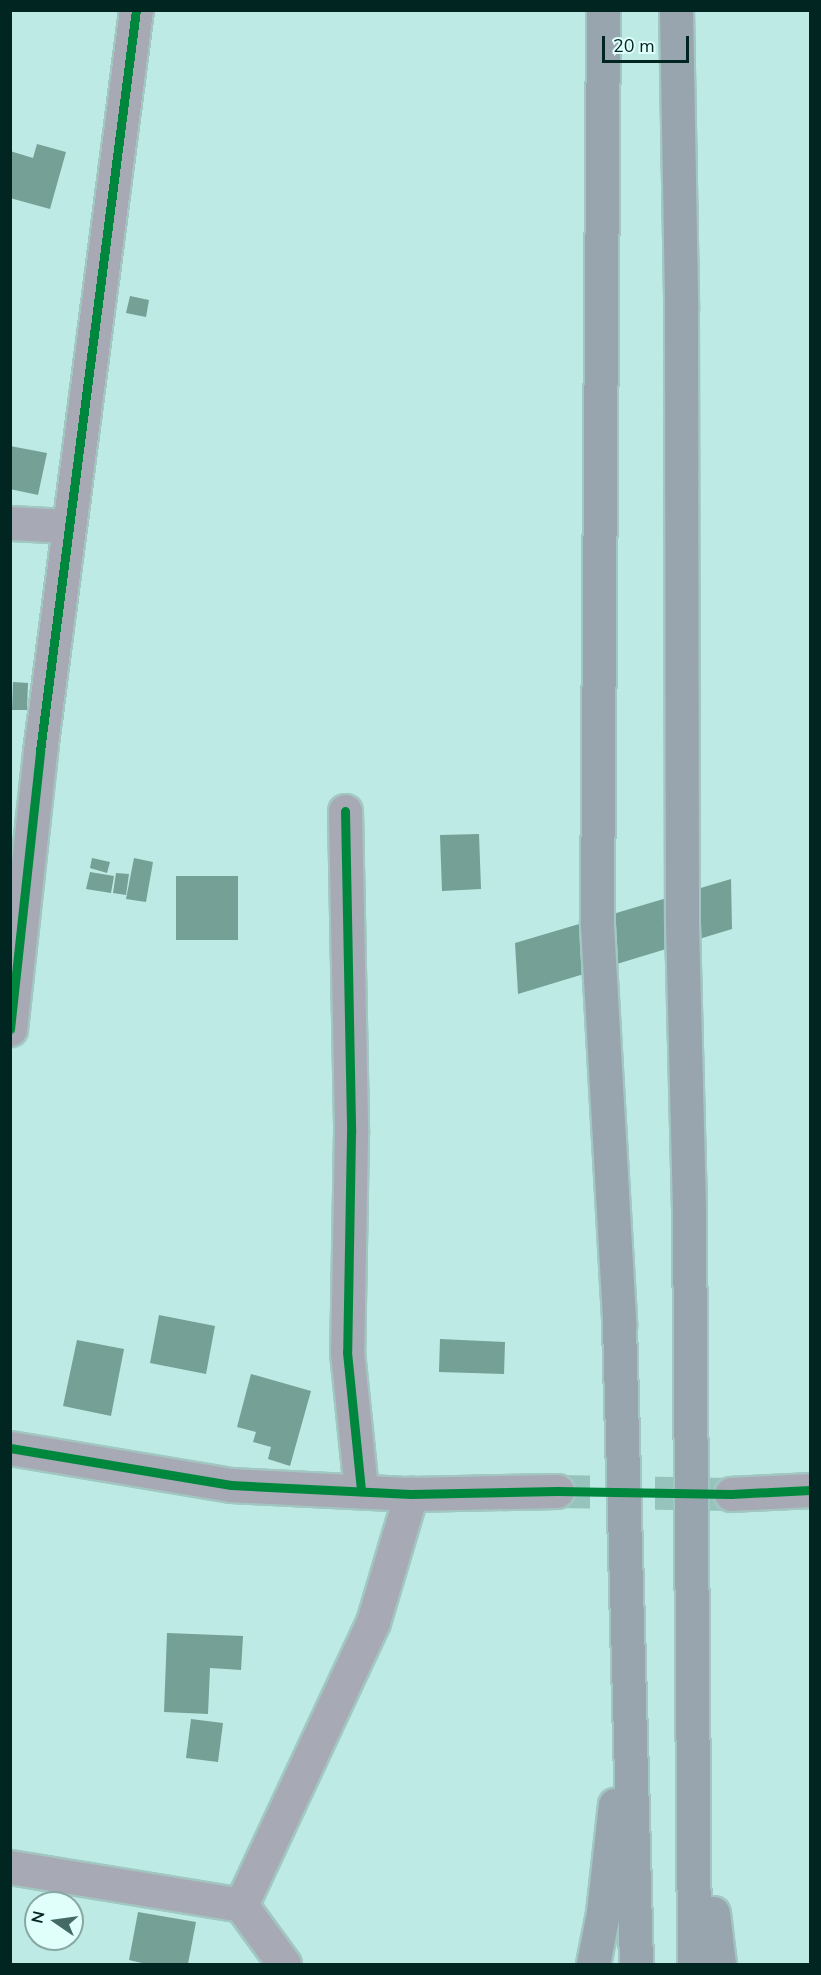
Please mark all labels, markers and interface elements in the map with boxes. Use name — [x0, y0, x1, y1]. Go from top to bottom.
scale bar — [605, 24, 692, 62]
text: 20 m — [613, 34, 655, 58]
north arrow — [24, 1891, 84, 1951]
text: N — [26, 1909, 50, 1926]

